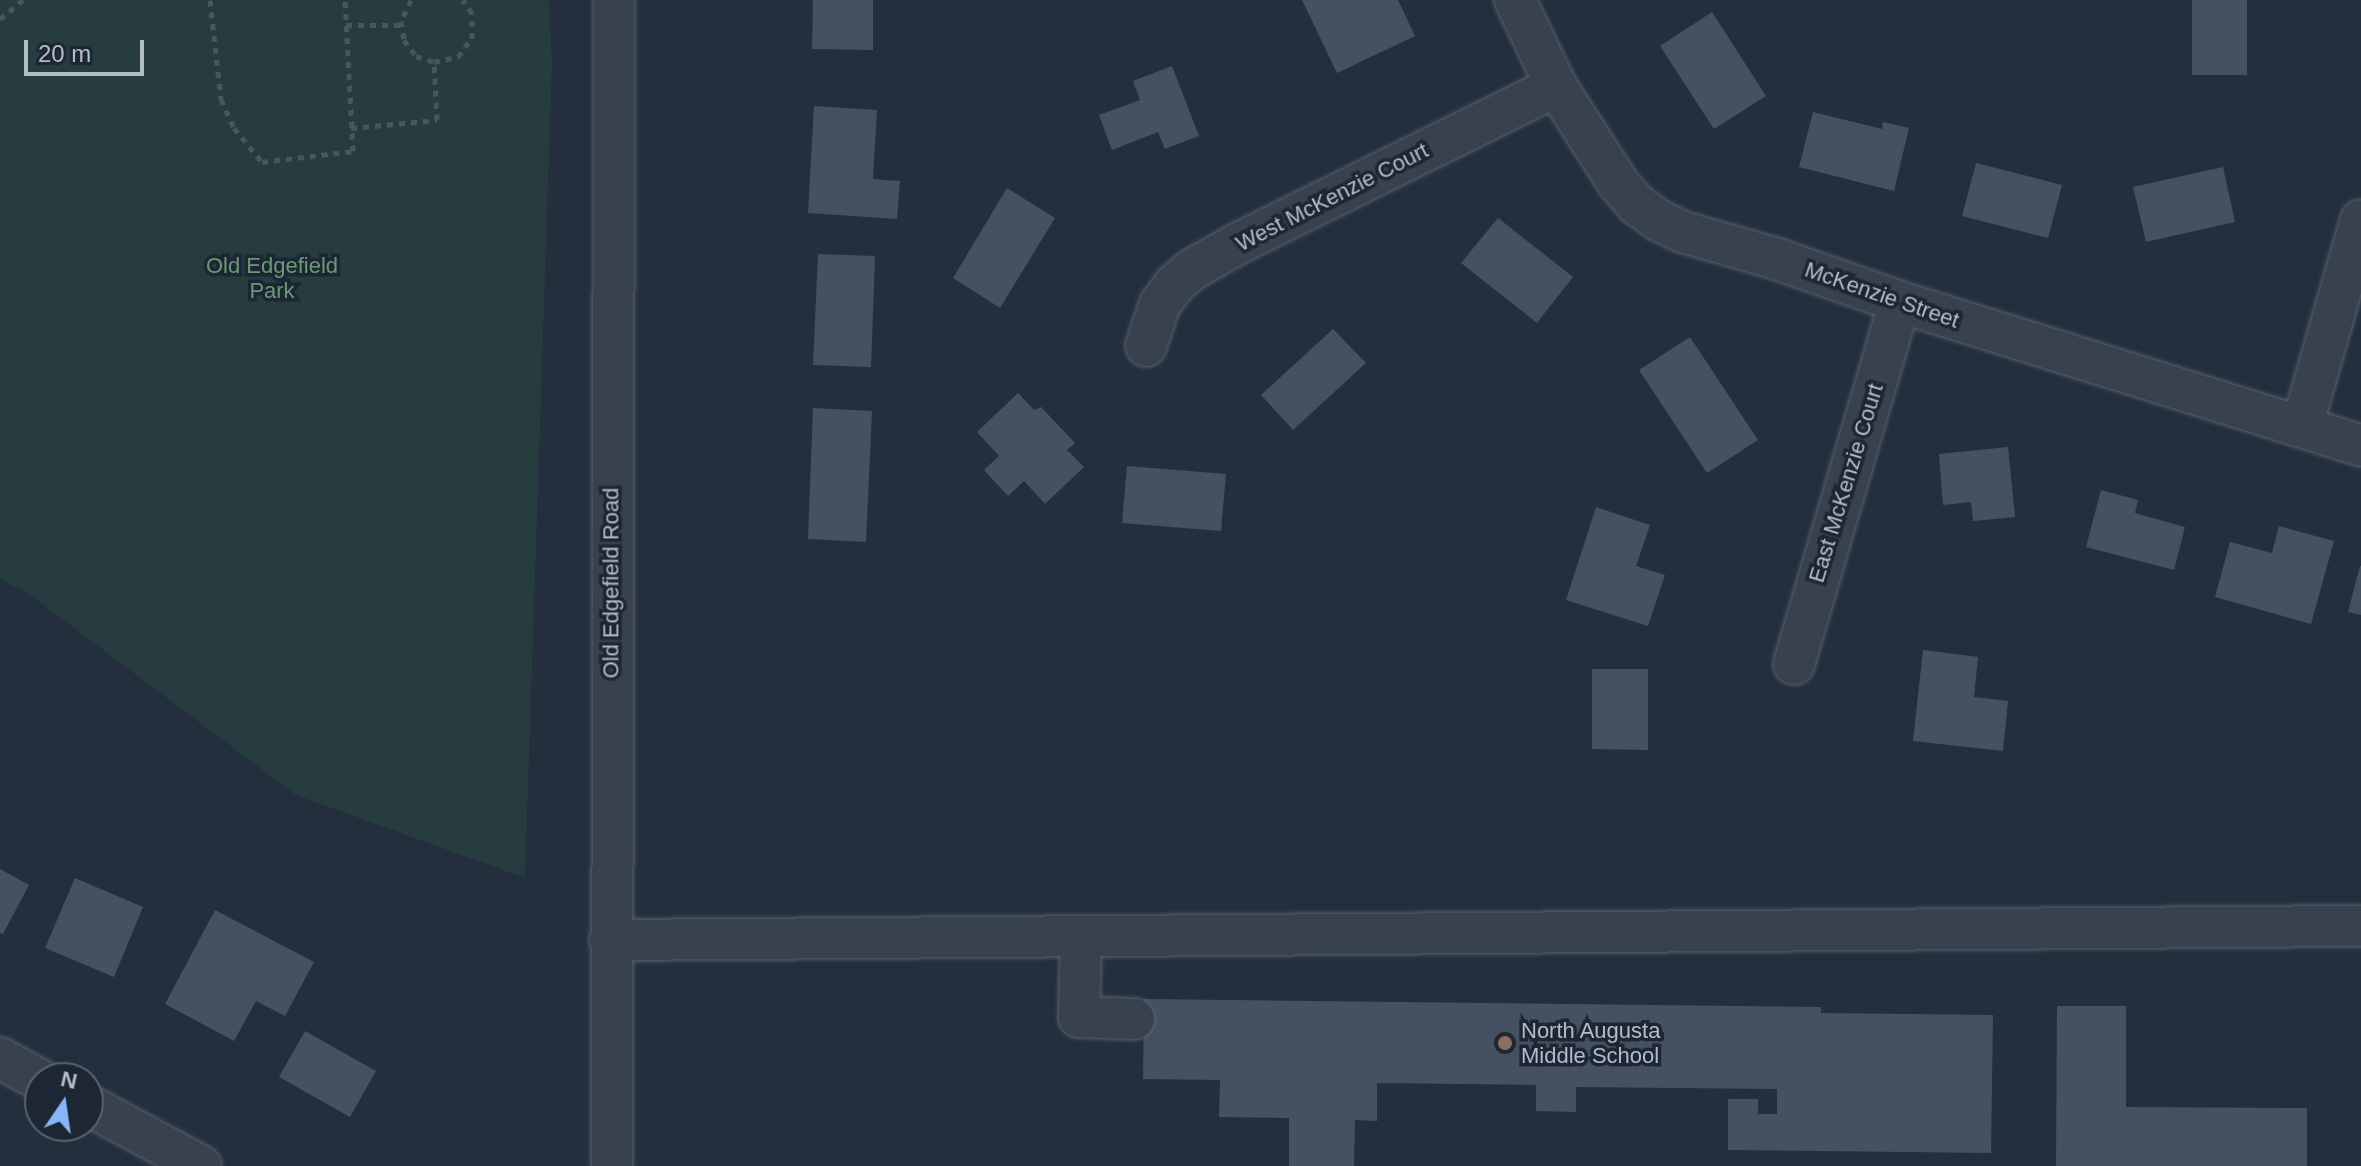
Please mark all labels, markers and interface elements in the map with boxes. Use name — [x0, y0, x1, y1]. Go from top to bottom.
scale bar — [28, 24, 148, 74]
text: 20 m — [38, 40, 91, 67]
street label: West McKenzie Court — [1231, 137, 1433, 257]
park label: Old Edgefield Park — [206, 252, 338, 304]
street label: McKenzie Street — [1801, 256, 1963, 334]
street label: East McKenzie Court — [1803, 380, 1889, 586]
street label: Old Edgefield Road — [598, 488, 624, 678]
place label: North Augusta Middle School — [1521, 1017, 1662, 1068]
marker: North Augusta Middle School — [1496, 1034, 1514, 1052]
north arrow — [24, 1062, 104, 1142]
text: N — [59, 1066, 80, 1094]

